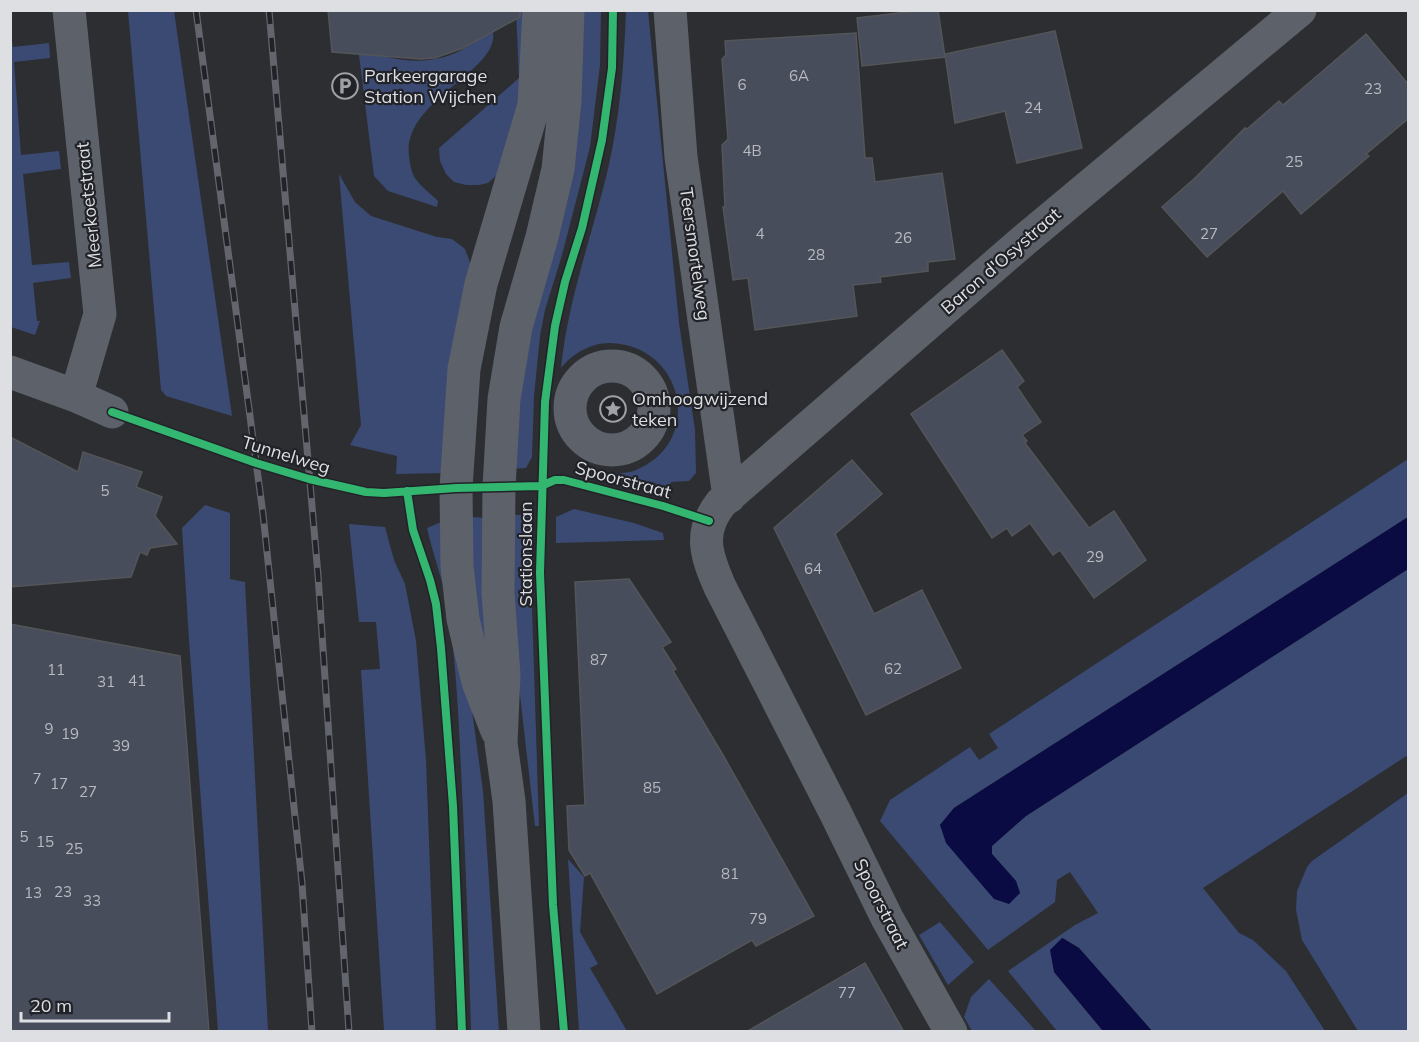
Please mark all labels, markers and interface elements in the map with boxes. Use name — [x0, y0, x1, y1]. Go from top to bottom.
place label: Parkeergarage Station Wijchen — [364, 64, 497, 108]
house number: 6A — [789, 66, 809, 85]
parking icon: Parkeergarage Station Wijchen — [330, 71, 360, 101]
house number: 6 — [737, 75, 747, 94]
house number: 23 — [1364, 79, 1382, 98]
house number: 24 — [1024, 98, 1042, 117]
street label: Meerkoetstraat — [70, 141, 107, 269]
house number: 4B — [742, 141, 762, 160]
house number: 25 — [1285, 152, 1303, 171]
street label: Teersmortelweg — [675, 186, 716, 322]
street label: Baron d'Osystraat — [936, 202, 1065, 319]
house number: 4 — [755, 224, 765, 243]
house number: 27 — [1200, 224, 1218, 243]
house number: 26 — [894, 228, 912, 247]
house number: 28 — [807, 245, 825, 264]
place label: Omhoogwijzend teken — [632, 387, 768, 431]
place icon: Omhoogwijzend teken — [598, 394, 628, 424]
street label: Tunnelweg — [239, 430, 333, 479]
street label: Spoorstraat — [573, 456, 674, 503]
house number: 5 — [100, 481, 110, 500]
street label: Stationslaan — [514, 501, 537, 607]
house number: 29 — [1086, 547, 1104, 566]
house number: 64 — [804, 559, 822, 578]
house number: 87 — [590, 650, 608, 669]
house number: 62 — [884, 659, 902, 678]
house number: 11 — [47, 660, 65, 679]
house number: 41 — [128, 671, 146, 690]
house number: 31 — [97, 672, 115, 691]
house number: 9 — [44, 719, 54, 738]
house number: 19 — [61, 724, 79, 743]
house number: 39 — [112, 736, 130, 755]
house number: 7 — [32, 769, 42, 788]
house number: 17 — [50, 774, 68, 793]
house number: 85 — [643, 778, 661, 797]
house number: 27 — [79, 782, 97, 801]
house number: 5 — [19, 827, 29, 846]
house number: 15 — [36, 832, 54, 851]
house number: 25 — [65, 839, 83, 858]
street label: Spoorstraat — [849, 855, 914, 953]
house number: 81 — [721, 864, 739, 883]
house number: 23 — [54, 882, 72, 901]
house number: 13 — [24, 883, 42, 902]
house number: 33 — [83, 891, 101, 910]
house number: 79 — [749, 909, 767, 928]
house number: 77 — [838, 983, 856, 1002]
scale bar — [21, 985, 170, 1023]
text: 20 m — [30, 994, 72, 1017]

